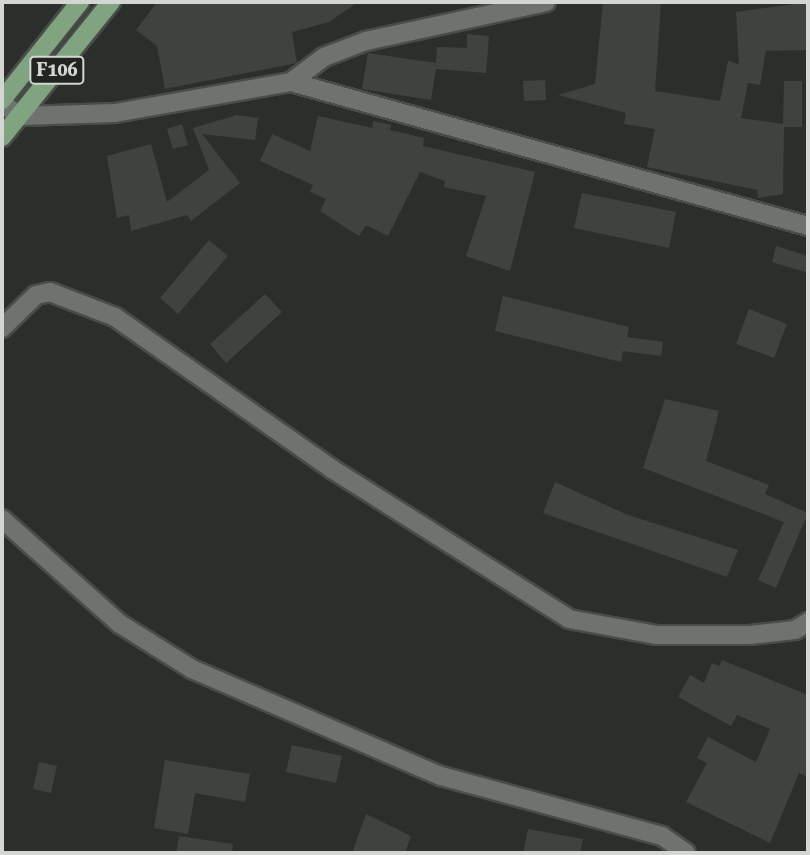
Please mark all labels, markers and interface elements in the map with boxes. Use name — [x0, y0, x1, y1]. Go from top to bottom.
road number: F106 — [29, 56, 85, 84]

